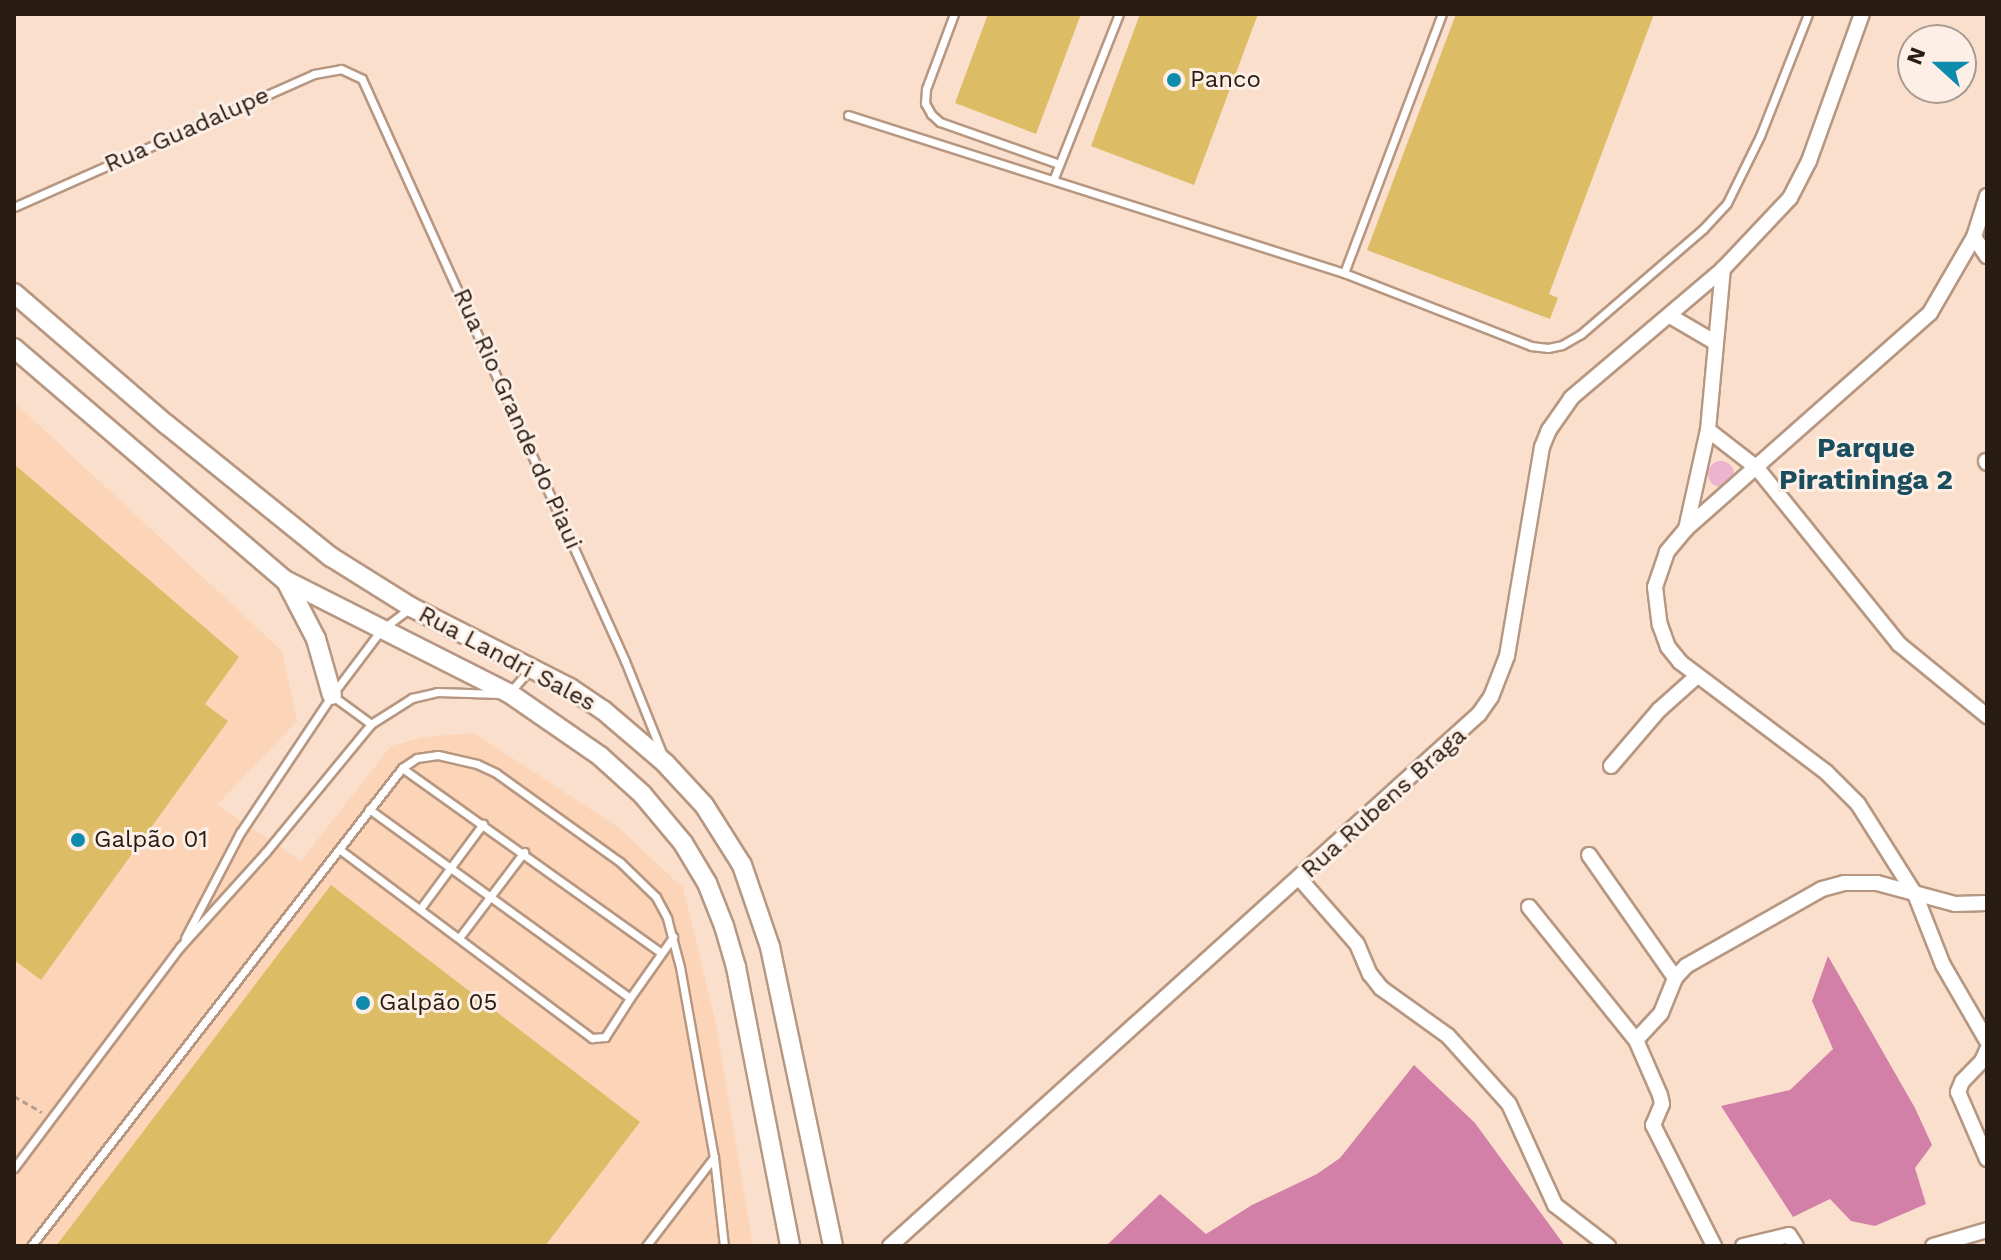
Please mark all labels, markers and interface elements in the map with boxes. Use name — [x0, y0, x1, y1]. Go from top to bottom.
north arrow — [1897, 24, 1977, 104]
text: N — [1901, 44, 1931, 68]
place label: Panco — [1190, 66, 1261, 94]
marker: Panco — [1165, 71, 1183, 89]
street label: Rua Guadalupe — [100, 81, 274, 179]
street label: Rua Rio Grande do Piaui — [446, 284, 588, 554]
district label: Parque Piratininga 2 — [1779, 431, 1953, 497]
street label: Rua Landri Sales — [413, 600, 601, 718]
street label: Rua Rubens Braga — [1295, 721, 1473, 885]
place label: Galpão 01 — [94, 826, 208, 854]
marker: Galpão 01 — [69, 831, 87, 849]
place label: Galpão 05 — [379, 989, 497, 1017]
marker: Galpão 05 — [354, 994, 372, 1012]

